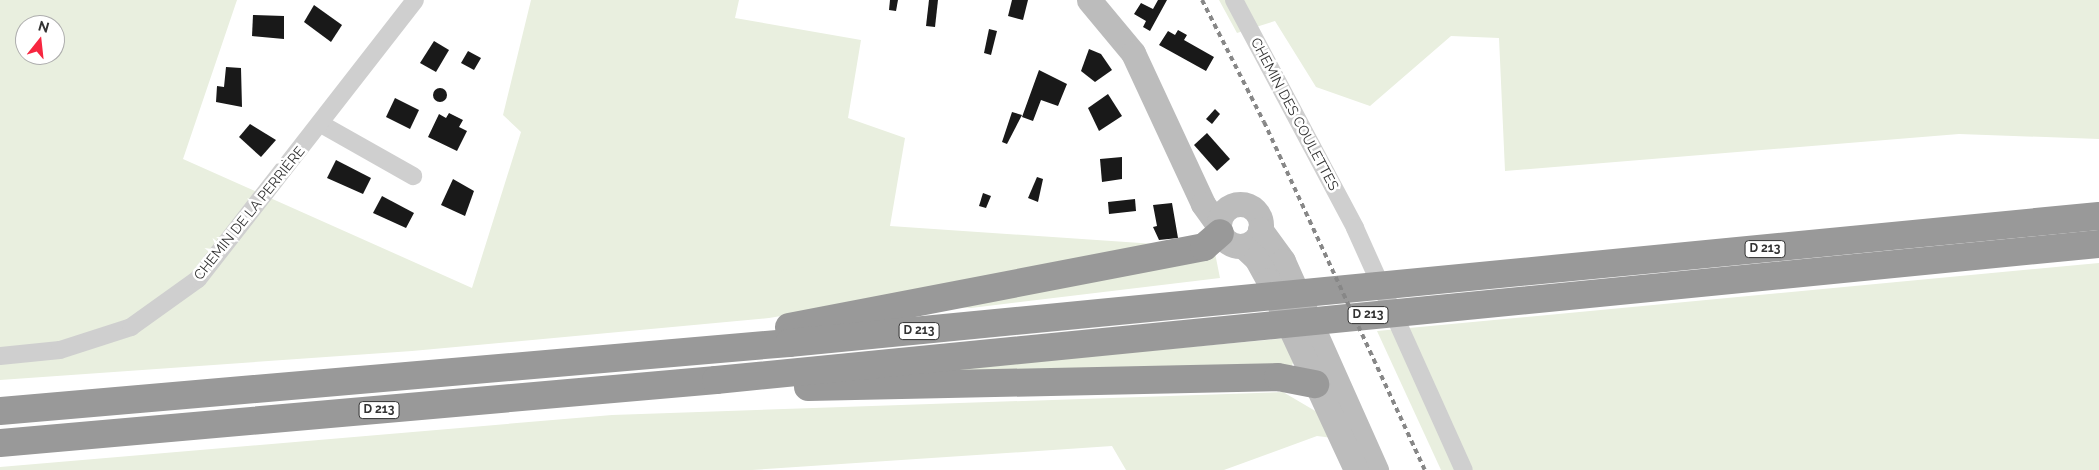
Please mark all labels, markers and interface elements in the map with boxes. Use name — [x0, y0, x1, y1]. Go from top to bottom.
north arrow — [15, 15, 65, 65]
text: N — [37, 17, 51, 36]
street label: CHEMIN DES COULETTES — [1248, 35, 1342, 193]
street label: CHEMIN DE LA PERRIÈRE — [190, 143, 308, 283]
road number: D 213 — [1744, 240, 1786, 258]
road number: D 213 — [1347, 306, 1389, 324]
road number: D 213 — [898, 322, 940, 341]
road number: D 213 — [358, 400, 400, 420]

